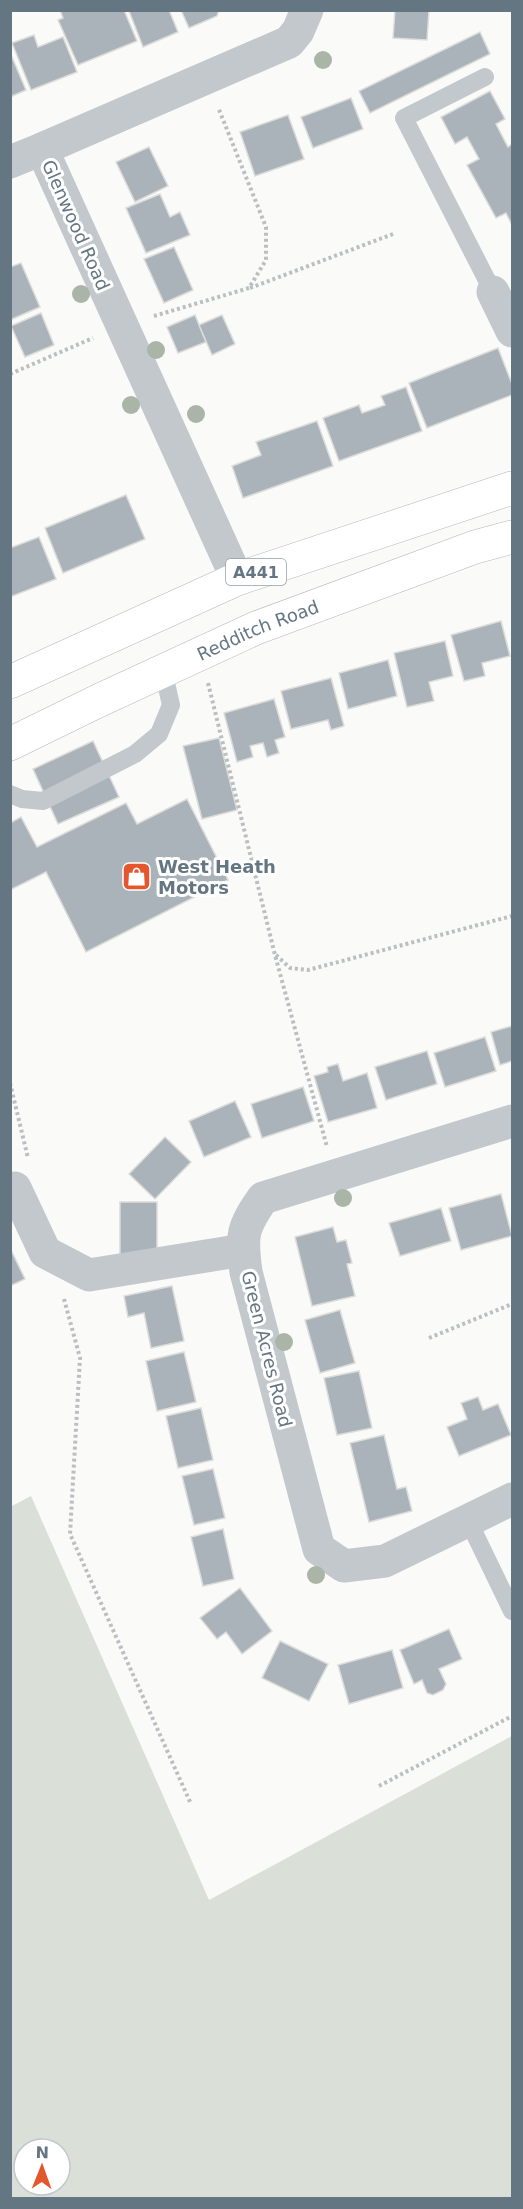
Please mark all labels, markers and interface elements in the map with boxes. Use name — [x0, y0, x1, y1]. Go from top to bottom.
street label: Glenwood Road — [38, 157, 114, 293]
road number: A441 — [226, 559, 286, 585]
street label: Redditch Road — [194, 595, 322, 664]
place label: West Heath Motors — [158, 856, 276, 898]
shop icon: West Heath Motors — [121, 860, 153, 892]
street label: Green Acres Road — [237, 1269, 297, 1429]
north arrow — [12, 2137, 72, 2197]
text: N — [35, 2143, 49, 2162]

